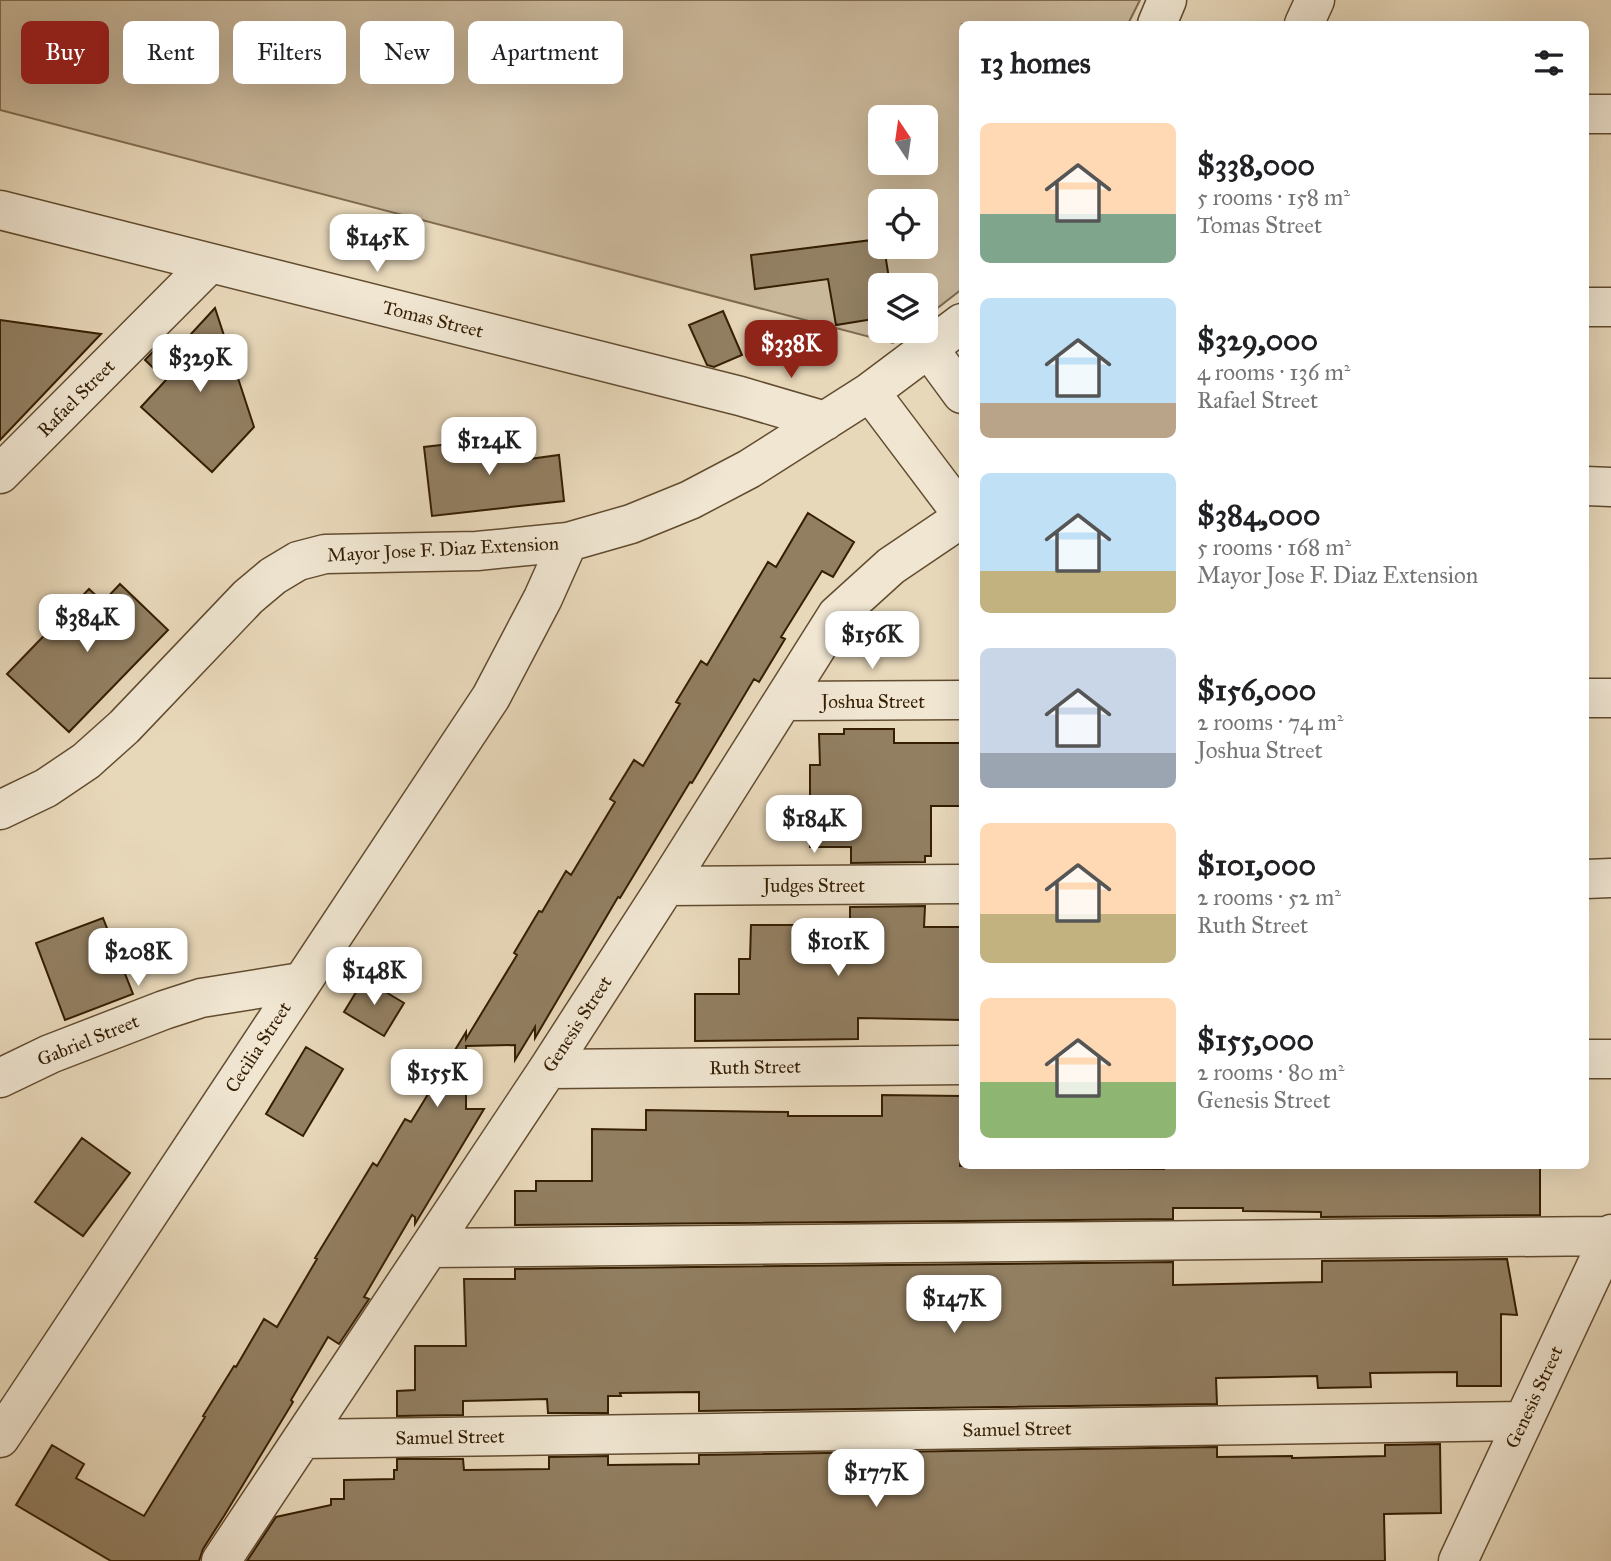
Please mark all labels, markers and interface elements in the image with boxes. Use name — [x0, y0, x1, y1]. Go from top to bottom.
chip: Buy — [21, 21, 109, 84]
chip: Rent — [123, 21, 219, 84]
chip: Filters — [233, 21, 346, 84]
chip: New — [360, 21, 454, 84]
chip: Apartment — [468, 21, 623, 84]
icon: filters — [1530, 44, 1568, 82]
text: 13 homes — [980, 45, 1091, 81]
north arrow — [868, 105, 938, 175]
map controls — [868, 105, 938, 343]
text: $338,000 — [1197, 147, 1315, 183]
icon: home — [1036, 151, 1120, 235]
text: 5 rooms · 158 m² — [1197, 183, 1350, 211]
button: locate — [868, 189, 938, 259]
text: Tomas Street — [1197, 211, 1322, 239]
pin: $145K — [328, 215, 426, 274]
text: $145K — [346, 223, 408, 251]
button: layers — [868, 273, 938, 343]
street label: Tomas Street — [380, 295, 486, 343]
pin: $338K — [742, 320, 840, 380]
text: $329,000 — [1197, 322, 1318, 358]
icon: home — [1036, 326, 1120, 410]
text: $338K — [761, 329, 821, 357]
pin: $329K — [151, 334, 249, 394]
text: $329K — [168, 343, 232, 371]
street label: Rafael Street — [32, 354, 120, 442]
text: 4 rooms · 136 m² — [1197, 358, 1350, 386]
text: Rafael Street — [1197, 386, 1318, 414]
pin: $124K — [440, 418, 538, 477]
text: $124K — [457, 426, 521, 454]
text: $384,000 — [1197, 497, 1321, 533]
icon: home — [1036, 501, 1120, 585]
street label: Mayor Jose F. Diaz Extension — [326, 531, 560, 568]
text: 5 rooms · 168 m² — [1197, 533, 1351, 561]
text: Mayor Jose F. Diaz Extension — [1197, 561, 1478, 589]
pin: $384K — [38, 594, 136, 654]
text: $384K — [55, 603, 119, 631]
pin: $156K — [823, 612, 921, 671]
text: $156K — [841, 620, 903, 648]
text: $156,000 — [1197, 672, 1316, 708]
icon: home — [1036, 676, 1120, 760]
street label: Joshua Street — [819, 690, 925, 714]
text: 2 rooms · 74 m² — [1197, 708, 1343, 736]
text: Joshua Street — [1197, 736, 1323, 764]
pin: $184K — [765, 796, 863, 855]
text: $184K — [782, 804, 846, 832]
text: $101,000 — [1197, 847, 1316, 883]
icon: home — [1036, 851, 1120, 935]
street label: Judges Street — [761, 874, 865, 898]
text: 2 rooms · 52 m² — [1197, 883, 1341, 911]
text: Ruth Street — [1197, 911, 1308, 939]
pin: $101K — [789, 918, 887, 978]
text: $101K — [807, 927, 869, 955]
pin: $208K — [89, 928, 187, 988]
text: $208K — [104, 937, 172, 965]
pin: $148K — [325, 948, 423, 1007]
text: $148K — [342, 956, 406, 984]
street label: Genesis Street — [537, 971, 617, 1077]
street label: Cecilia Street — [220, 997, 296, 1097]
street label: Gabriel Street — [34, 1009, 142, 1071]
text: $155,000 — [1197, 1022, 1314, 1058]
icon: home — [1036, 1026, 1120, 1110]
pin: $155K — [388, 1050, 486, 1109]
street label: Ruth Street — [709, 1055, 801, 1079]
text: $155K — [407, 1058, 467, 1086]
text: 2 rooms · 80 m² — [1197, 1058, 1344, 1086]
text: Genesis Street — [1197, 1086, 1331, 1114]
pin: $147K — [905, 1276, 1003, 1335]
text: $147K — [922, 1284, 986, 1312]
street label: Genesis Street — [1500, 1342, 1568, 1452]
street label: Samuel Street — [962, 1417, 1072, 1441]
street label: Samuel Street — [395, 1425, 505, 1449]
pin: $177K — [827, 1450, 925, 1509]
text: $177K — [844, 1458, 908, 1486]

